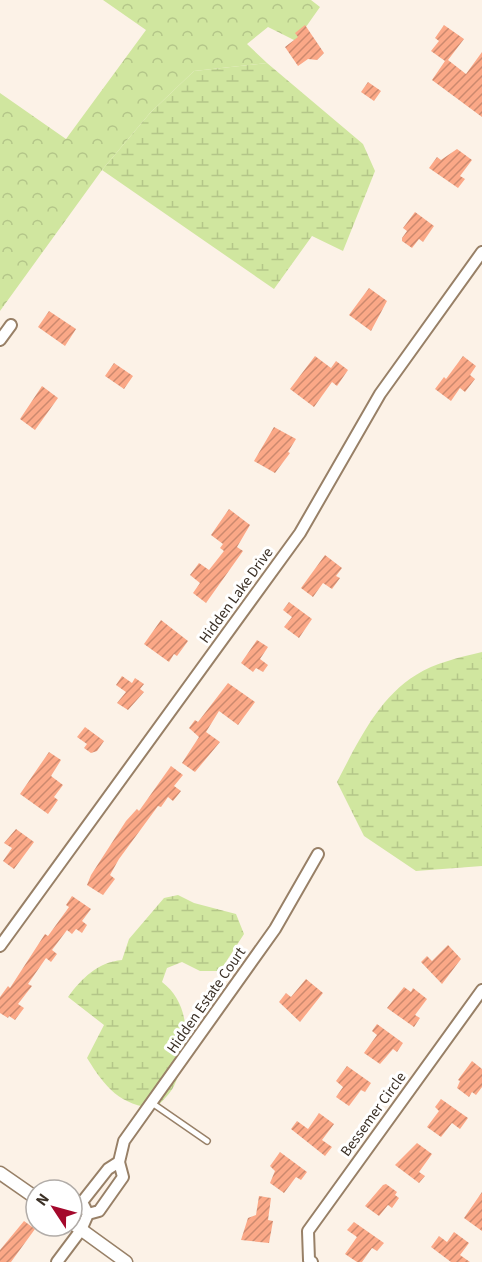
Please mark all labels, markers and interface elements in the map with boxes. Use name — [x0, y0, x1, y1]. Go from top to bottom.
street label: Hidden Lake Drive — [194, 543, 278, 647]
street label: Hidden Estate Court — [162, 943, 251, 1058]
street label: Bessemer Circle — [336, 1068, 411, 1161]
north arrow — [24, 1178, 84, 1238]
text: N — [31, 1189, 55, 1211]

